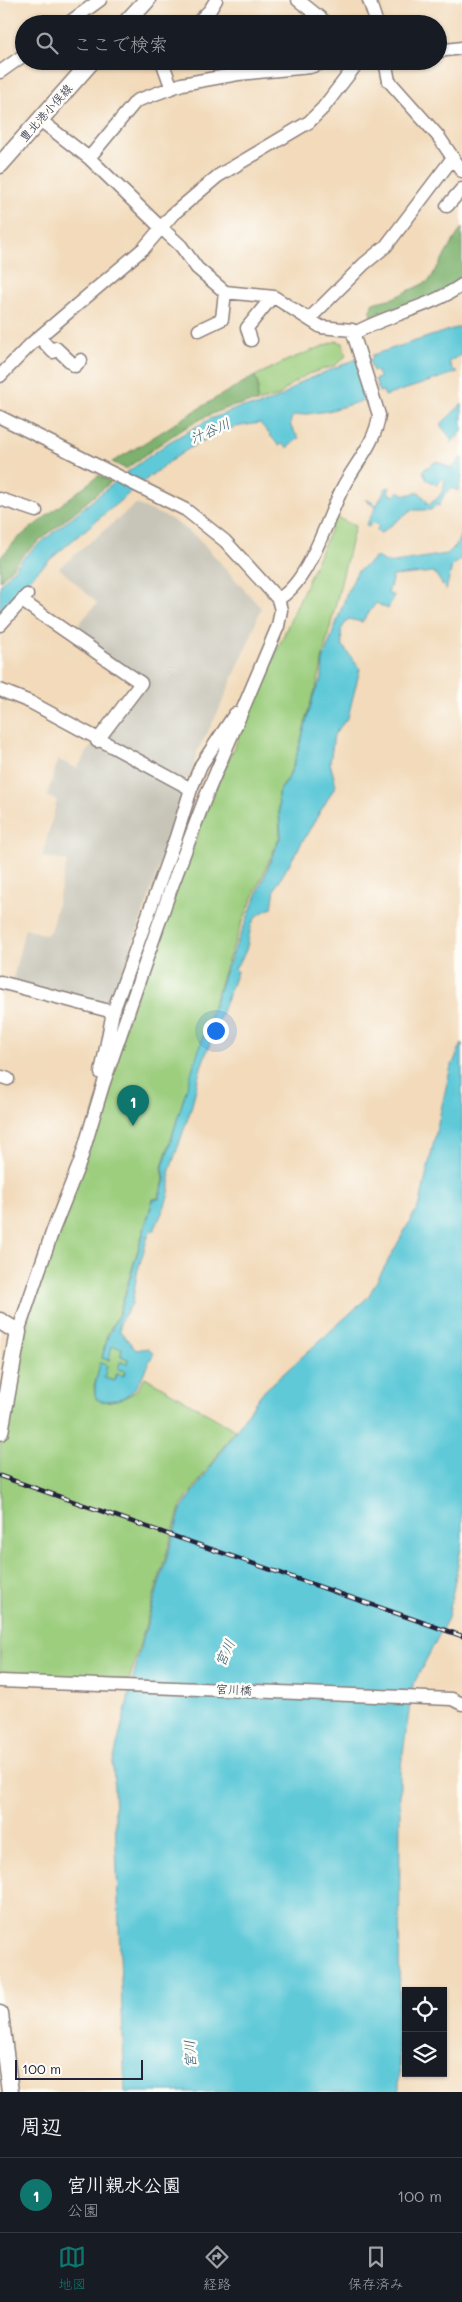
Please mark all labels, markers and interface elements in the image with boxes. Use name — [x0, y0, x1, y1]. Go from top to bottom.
search box — [15, 15, 447, 70]
icon: search — [33, 29, 61, 57]
text: ここで検索 — [73, 31, 168, 56]
street label: 豊北港小俣線 — [15, 80, 75, 144]
water label: 汁谷川 — [187, 413, 233, 448]
your location — [203, 1018, 229, 1044]
pin: 1 — [117, 1085, 149, 1126]
water label: 宮川 — [210, 1636, 239, 1669]
street label: 宮川橋 — [216, 1680, 252, 1698]
map controls — [402, 1987, 447, 2077]
button: locate — [402, 1987, 447, 2032]
button: layers — [402, 2032, 447, 2077]
water label: 宮川 — [179, 2040, 200, 2069]
scale bar — [15, 2057, 142, 2080]
text: 100 m — [22, 2059, 61, 2078]
text: 周辺 — [20, 2112, 62, 2139]
text: 宮川親水公園 — [67, 2172, 181, 2197]
text: 1 — [32, 2185, 40, 2206]
text: 100 m — [397, 2185, 442, 2206]
text: 公園 — [67, 2199, 99, 2220]
tab: 地図 — [58, 2243, 86, 2293]
tab: 経路 — [203, 2243, 231, 2293]
tab: 保存済み — [348, 2243, 404, 2293]

